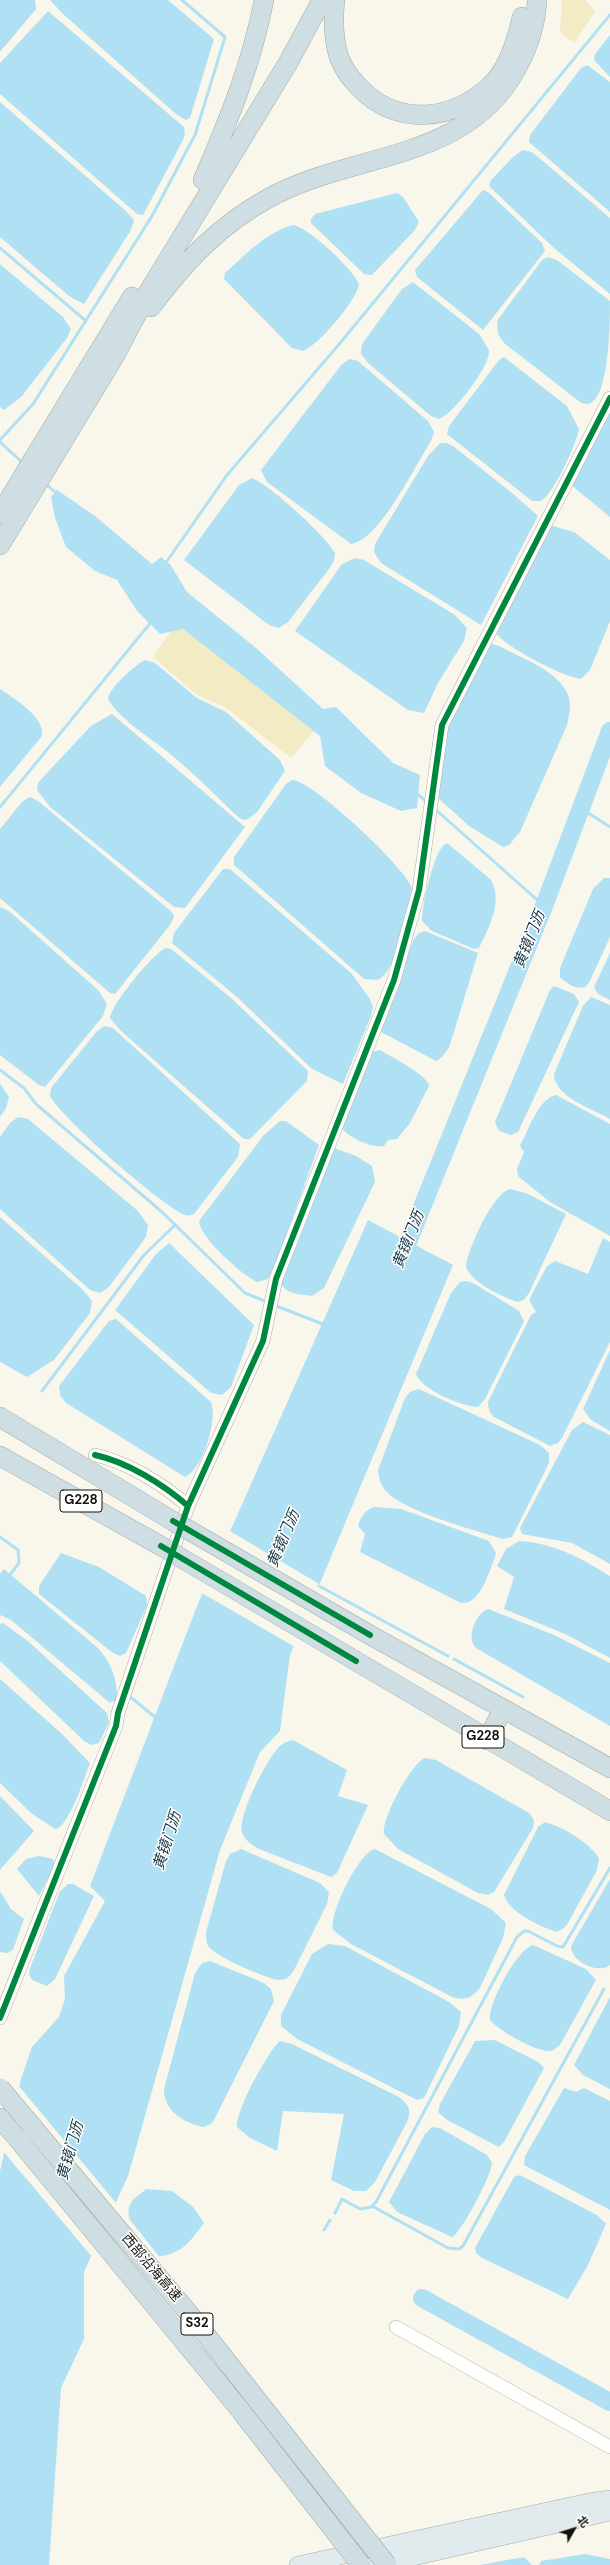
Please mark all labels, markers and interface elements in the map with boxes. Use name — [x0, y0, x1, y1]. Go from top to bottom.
water label: 黄镜门沥 — [510, 909, 550, 971]
water label: 黄镜门沥 — [389, 1209, 429, 1271]
road number: G228 — [60, 1490, 102, 1512]
water label: 黄镜门沥 — [264, 1508, 304, 1570]
road number: G228 — [462, 1726, 504, 1748]
water label: 黄镜门沥 — [150, 1810, 186, 1872]
water label: 黄镜门沥 — [54, 2120, 88, 2182]
street label: 西部沿海高速 — [118, 2230, 184, 2306]
road number: S32 — [181, 2313, 213, 2335]
north arrow — [554, 2509, 594, 2549]
text: 北 — [574, 2513, 592, 2530]

